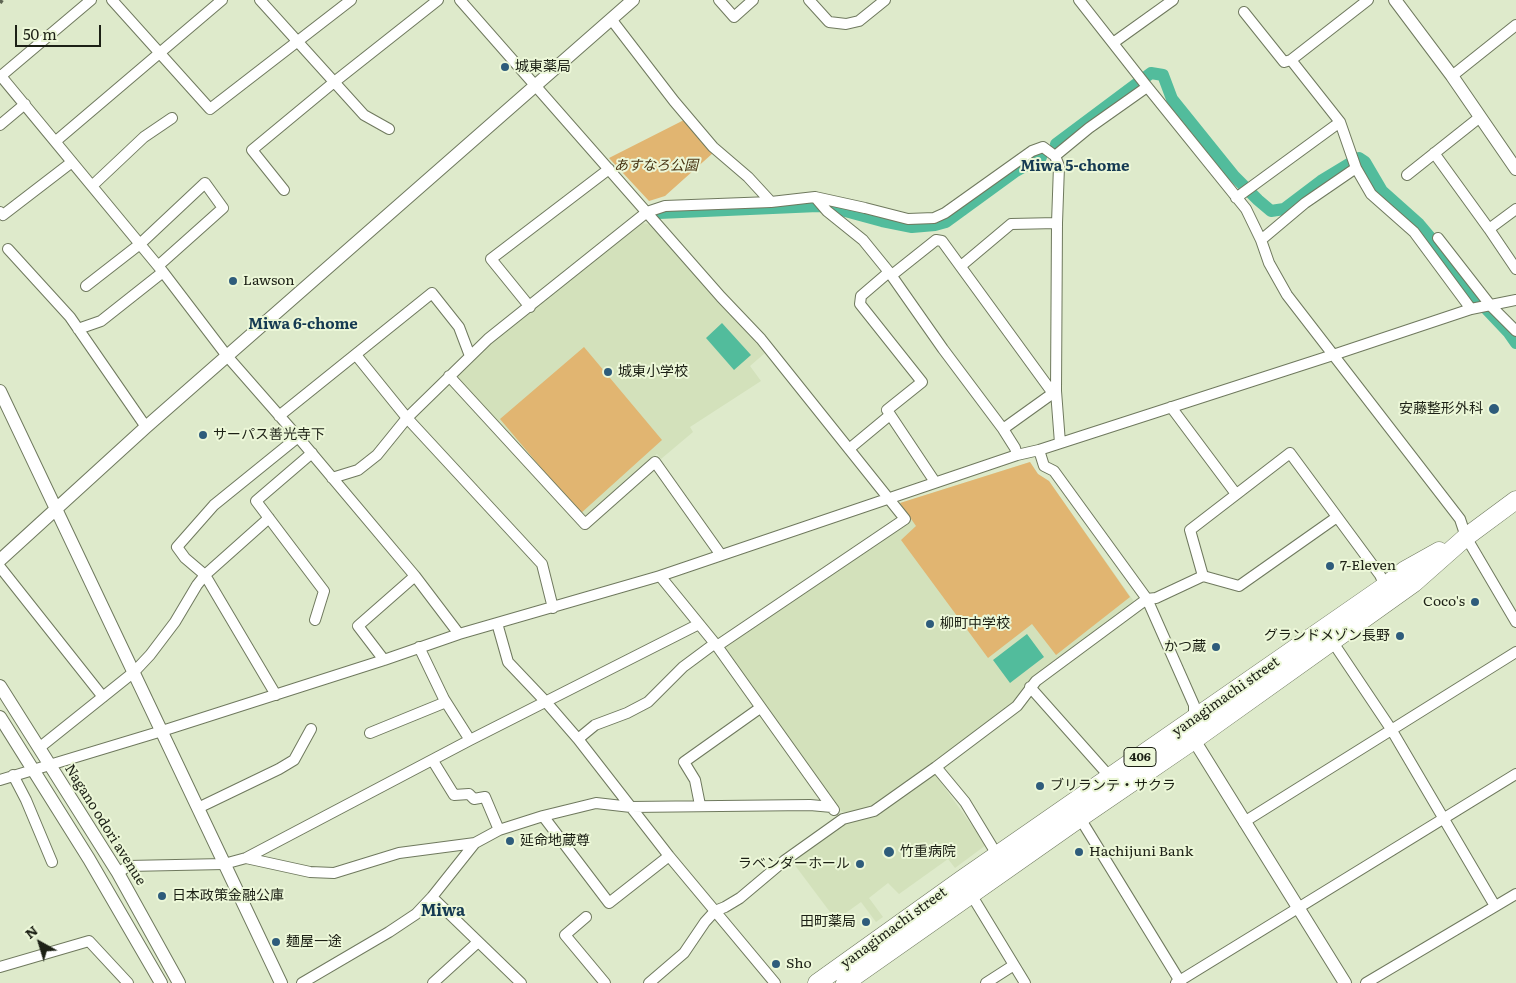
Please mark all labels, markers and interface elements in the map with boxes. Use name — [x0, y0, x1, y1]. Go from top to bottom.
scale bar — [18, 15, 104, 47]
text: 50 m — [23, 22, 57, 45]
place label: 城東薬局 — [515, 59, 571, 75]
marker: 城東薬局 — [499, 61, 511, 73]
park label: あすなろ公園 — [614, 158, 698, 174]
district label: Miwa 5-chome — [1020, 158, 1130, 176]
place label: Lawson — [243, 273, 295, 289]
marker: Lawson — [227, 275, 239, 287]
district label: Miwa 6-chome — [248, 316, 358, 334]
place label: 城東小学校 — [618, 364, 688, 380]
marker: 城東小学校 — [602, 366, 614, 378]
place label: 安藤整形外科 — [1399, 401, 1483, 417]
marker: 安藤整形外科 — [1487, 402, 1501, 416]
place label: サーパス善光寺下 — [213, 427, 325, 443]
marker: サーパス善光寺下 — [197, 429, 209, 441]
place label: 7-Eleven — [1340, 558, 1396, 574]
marker: 7-Eleven — [1324, 560, 1336, 572]
place label: Coco's — [1423, 594, 1465, 610]
marker: Coco's — [1469, 596, 1481, 608]
place label: 柳町中学校 — [940, 616, 1010, 632]
marker: 柳町中学校 — [924, 618, 936, 630]
place label: グランドメゾン長野 — [1264, 628, 1390, 644]
marker: グランドメゾン長野 — [1394, 630, 1406, 642]
place label: かつ蔵 — [1164, 639, 1206, 655]
marker: かつ蔵 — [1210, 641, 1222, 653]
street label: yanagimachi street — [1169, 654, 1283, 740]
road number: 406 — [1124, 748, 1156, 766]
street label: Nagano odori avenue — [61, 761, 149, 889]
place label: ブリランテ・サクラ — [1050, 778, 1176, 794]
marker: ブリランテ・サクラ — [1034, 780, 1046, 792]
place label: 延命地蔵尊 — [520, 833, 590, 849]
marker: 延命地蔵尊 — [504, 835, 516, 847]
place label: 竹重病院 — [900, 844, 956, 860]
place label: Hachijuni Bank — [1089, 844, 1193, 860]
marker: 竹重病院 — [882, 845, 896, 859]
marker: Hachijuni Bank — [1073, 846, 1085, 858]
place label: ラベンダーホール — [738, 856, 850, 872]
marker: ラベンダーホール — [854, 858, 866, 870]
street label: yanagimachi street — [838, 884, 950, 972]
place label: 日本政策金融公庫 — [172, 888, 284, 904]
marker: 日本政策金融公庫 — [156, 890, 168, 902]
district label: Miwa — [421, 901, 465, 921]
place label: 田町薬局 — [800, 914, 856, 930]
marker: 田町薬局 — [860, 916, 872, 928]
north arrow — [15, 918, 65, 968]
text: N — [20, 920, 41, 943]
place label: 麺屋一途 — [286, 934, 342, 950]
marker: 麺屋一途 — [270, 936, 282, 948]
place label: Sho — [786, 956, 812, 972]
marker: Sho — [770, 958, 782, 970]

